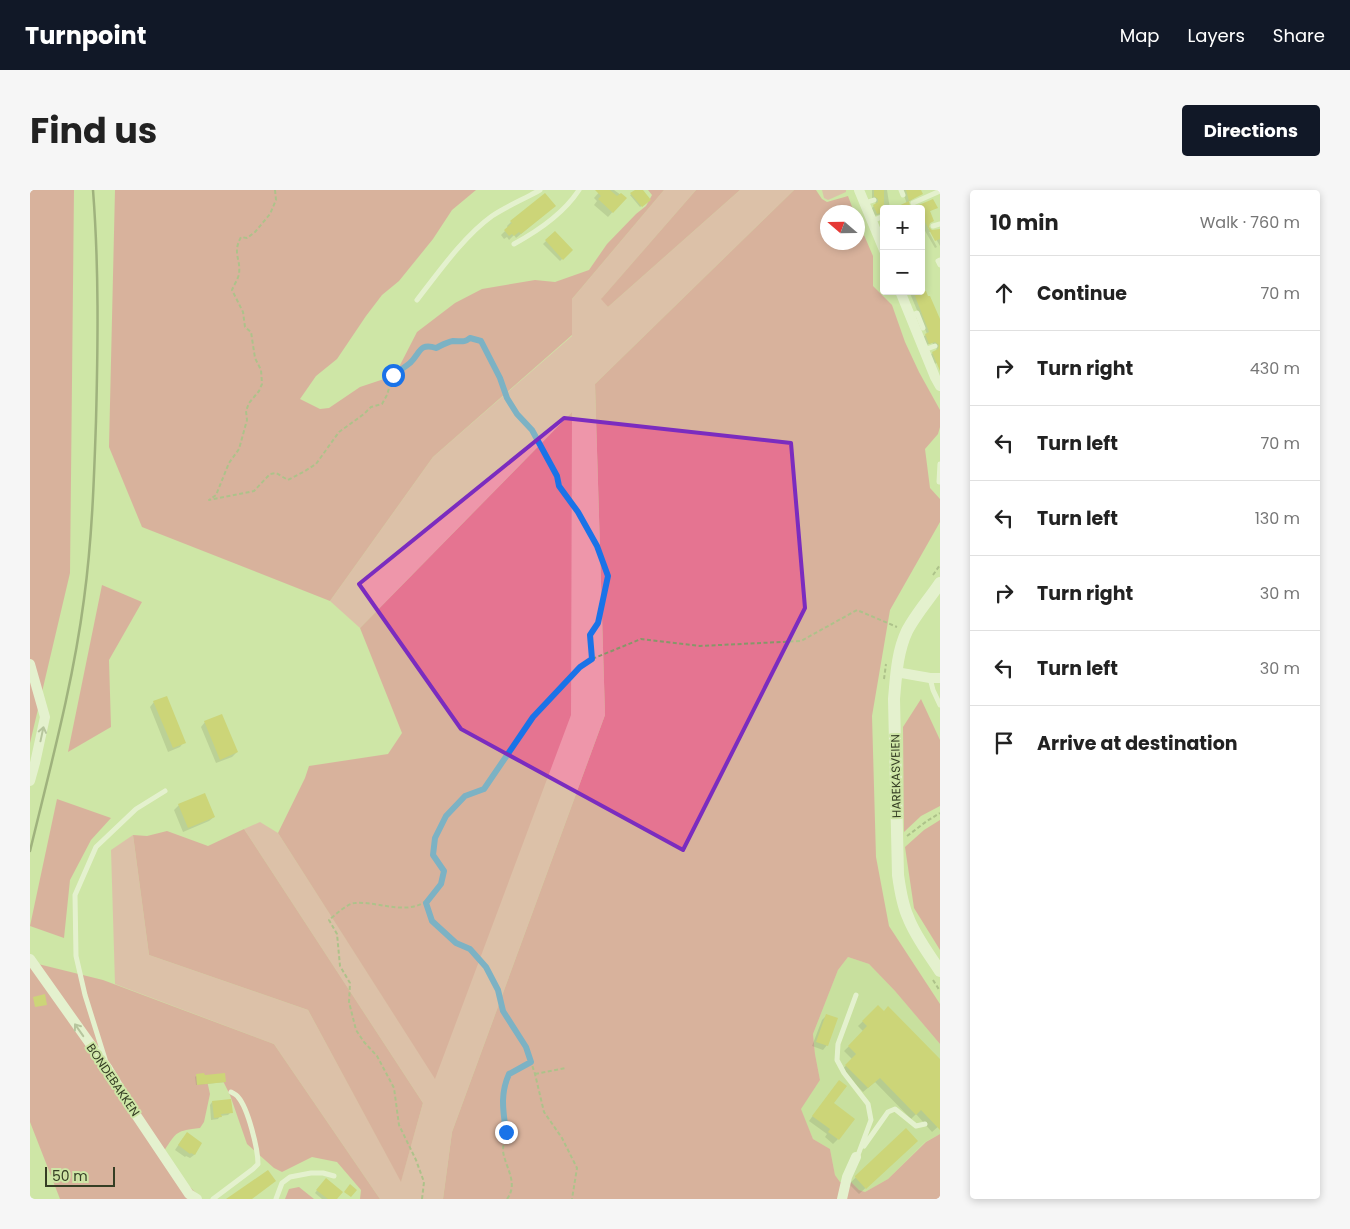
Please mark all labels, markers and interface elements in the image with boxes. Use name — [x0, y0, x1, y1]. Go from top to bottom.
text: Turnpoint — [25, 19, 146, 52]
text: Map — [1120, 23, 1160, 48]
text: Layers — [1188, 23, 1245, 48]
text: Share — [1273, 23, 1325, 48]
button: Directions — [1182, 105, 1320, 156]
text: Find us — [30, 106, 157, 155]
north arrow — [820, 205, 865, 250]
map controls — [880, 205, 925, 295]
button: + — [880, 205, 925, 250]
text: 10 min — [990, 208, 1059, 237]
text: Walk · 760 m — [1200, 211, 1300, 234]
button: − — [880, 250, 925, 295]
icon: ahead — [990, 279, 1018, 307]
text: Continue — [1037, 280, 1127, 307]
text: 70 m — [1260, 282, 1300, 305]
icon: right — [990, 354, 1018, 382]
text: Turn right — [1037, 355, 1133, 382]
text: 430 m — [1250, 357, 1300, 380]
route start — [382, 364, 405, 387]
icon: left — [990, 429, 1018, 457]
text: Turn left — [1037, 430, 1118, 457]
text: 70 m — [1260, 432, 1300, 455]
icon: left — [990, 504, 1018, 532]
text: Turn left — [1037, 505, 1118, 532]
text: 130 m — [1255, 507, 1300, 530]
icon: right — [990, 579, 1018, 607]
text: Turn right — [1037, 580, 1133, 607]
text: 30 m — [1260, 582, 1300, 605]
icon: left — [990, 654, 1018, 682]
text: Turn left — [1037, 655, 1118, 682]
text: 30 m — [1260, 657, 1300, 680]
one-way arrow — [38, 726, 47, 742]
icon: arrive — [990, 729, 1018, 757]
text: Arrive at destination — [1037, 730, 1238, 757]
street label: HAREKASVEIEN — [886, 734, 905, 818]
one-way arrow — [74, 1023, 84, 1037]
street label: BONDEBAKKEN — [83, 1040, 144, 1119]
route end — [495, 1121, 518, 1144]
scale bar — [45, 1164, 115, 1187]
text: 50 m — [52, 1166, 88, 1186]

